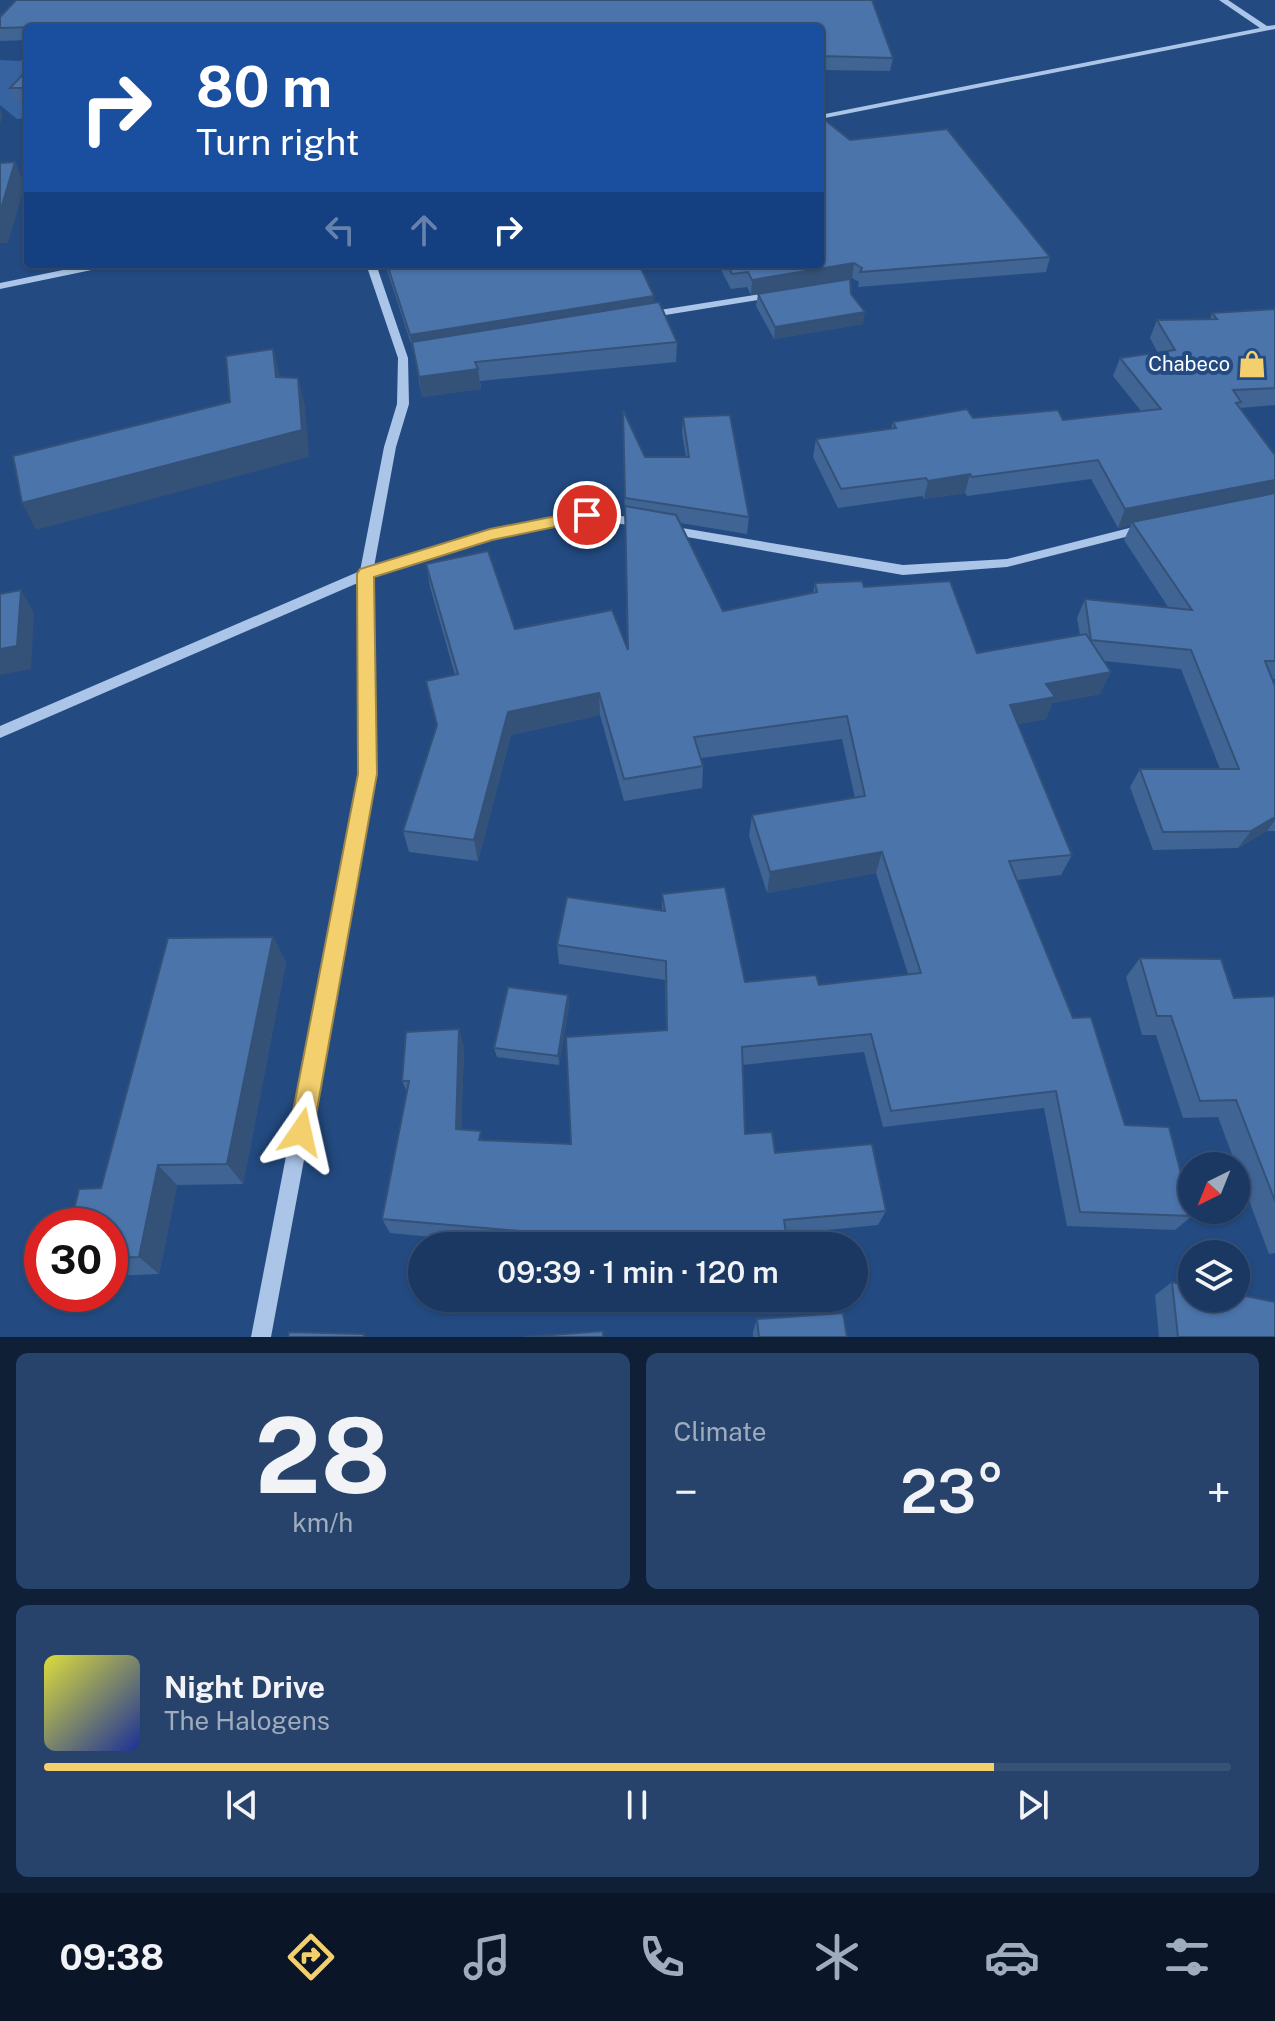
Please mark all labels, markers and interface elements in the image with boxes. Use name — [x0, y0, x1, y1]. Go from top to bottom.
text: 80 m — [196, 54, 332, 120]
icon: right — [64, 56, 168, 160]
text: Turn right — [196, 121, 359, 163]
icon: left — [318, 208, 362, 252]
icon: ahead — [402, 208, 446, 252]
icon: right — [486, 208, 530, 252]
shop icon: Chabeco — [1237, 349, 1267, 379]
place label: Chabeco — [1148, 352, 1230, 376]
pin — [553, 481, 621, 549]
icon: arrive — [565, 493, 609, 537]
position arrow — [259, 1090, 343, 1174]
north arrow — [1178, 1152, 1250, 1224]
map controls — [1178, 1152, 1250, 1312]
speed limit sign: 30 — [24, 1208, 128, 1312]
button: layers — [1178, 1240, 1250, 1312]
text: 09:39 · 1 min · 120 m — [497, 1254, 779, 1290]
text: 28 — [255, 1394, 391, 1516]
text: Climate — [674, 1416, 767, 1447]
text: 23° — [900, 1456, 1004, 1527]
text: − — [674, 1466, 698, 1518]
text: + — [1207, 1466, 1231, 1518]
text: km/h — [292, 1507, 353, 1538]
text: Night Drive — [164, 1669, 325, 1705]
text: The Halogens — [164, 1705, 330, 1736]
icon: previous — [220, 1783, 264, 1827]
icon: pause — [615, 1783, 659, 1827]
icon: next — [1011, 1783, 1055, 1827]
icon: directions — [283, 1929, 339, 1985]
icon: music — [459, 1929, 515, 1985]
icon: phone — [634, 1929, 690, 1985]
icon: climate — [809, 1929, 865, 1985]
icon: car — [984, 1929, 1040, 1985]
icon: filters — [1159, 1929, 1215, 1985]
text: 09:38 — [60, 1936, 164, 1978]

